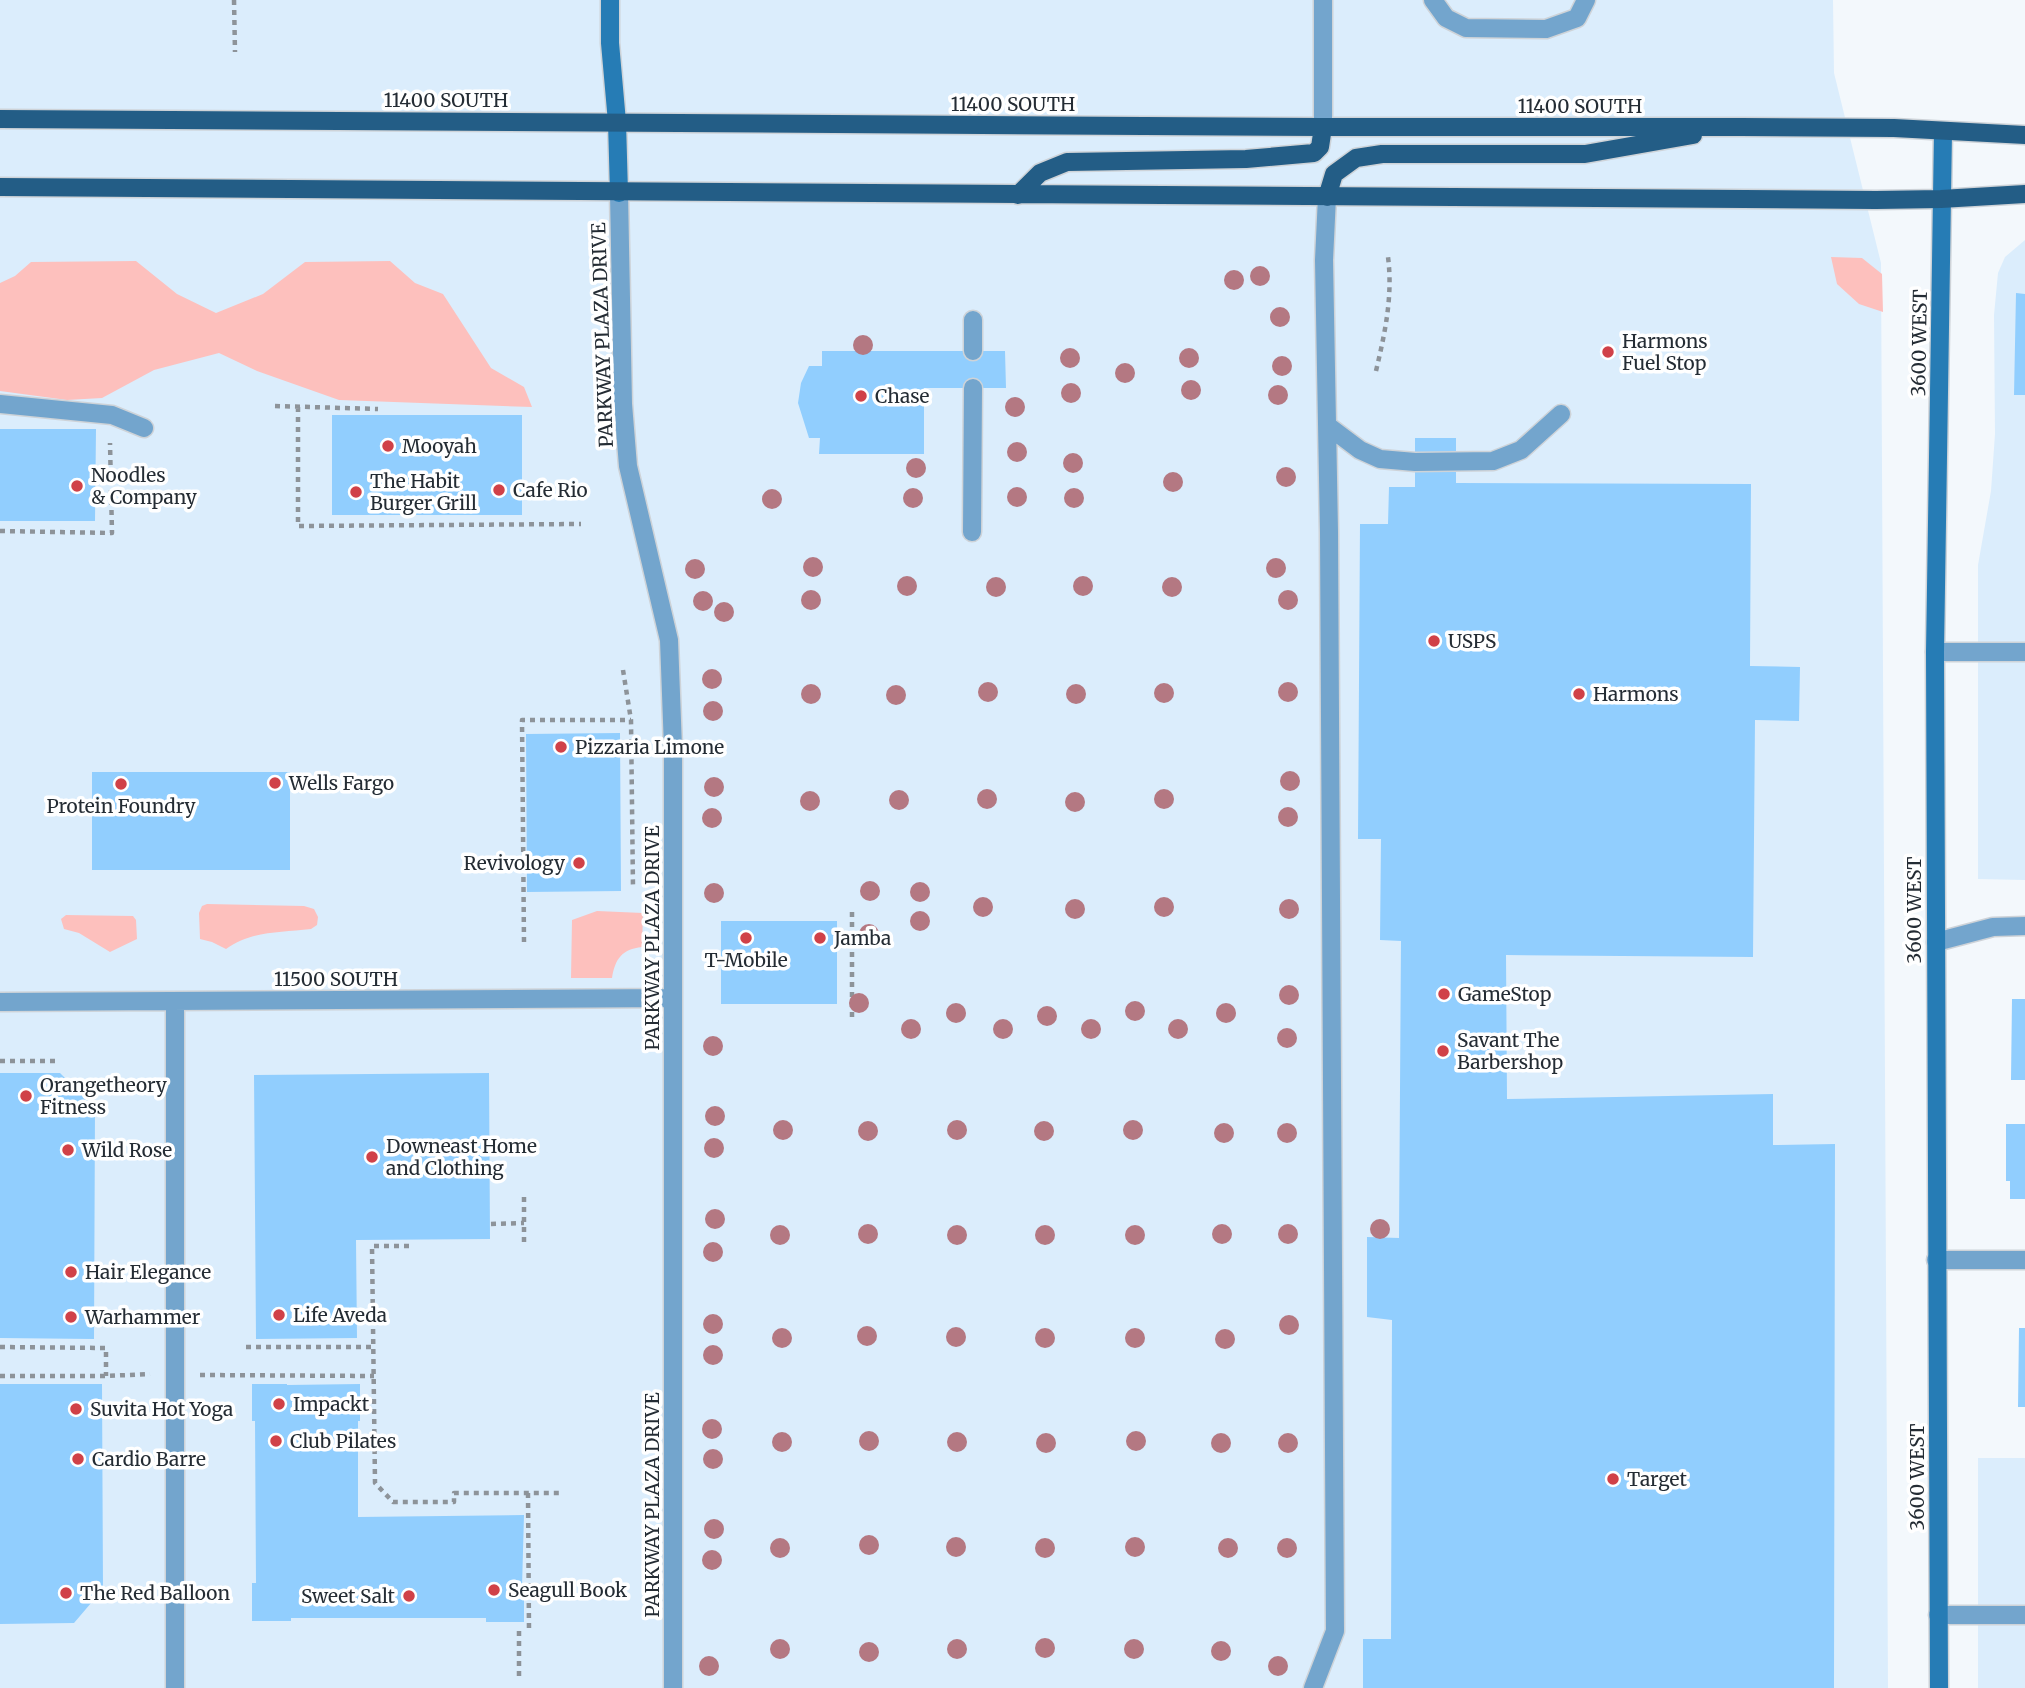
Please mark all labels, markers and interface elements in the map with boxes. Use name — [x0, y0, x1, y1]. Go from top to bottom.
street label: 11400 SOUTH — [384, 88, 508, 112]
street label: 11400 SOUTH — [951, 92, 1075, 116]
street label: 11400 SOUTH — [1518, 94, 1642, 118]
street label: PARKWAY PLAZA DRIVE — [586, 222, 618, 448]
street label: 3600 WEST — [1906, 289, 1932, 397]
place label: Harmons Fuel Stop — [1622, 329, 1708, 375]
marker: Harmons Fuel Stop — [1600, 344, 1616, 360]
place label: Chase — [875, 384, 930, 408]
marker: Chase — [853, 388, 869, 404]
place label: Mooyah — [402, 434, 477, 458]
marker: Mooyah — [380, 438, 396, 454]
place label: Noodles & Company — [91, 463, 197, 509]
place label: The Habit Burger Grill — [370, 469, 477, 515]
marker: Noodles & Company — [69, 478, 85, 494]
place label: Cafe Rio — [513, 478, 588, 502]
marker: Cafe Rio — [491, 482, 507, 498]
marker: The Habit Burger Grill — [348, 484, 364, 500]
place label: USPS — [1448, 629, 1496, 653]
marker: USPS — [1426, 633, 1442, 649]
place label: Harmons — [1593, 682, 1679, 706]
marker: Harmons — [1571, 686, 1587, 702]
place label: Pizzaria Limone — [575, 735, 724, 759]
marker: Pizzaria Limone — [553, 739, 569, 755]
place label: Wells Fargo — [288, 771, 394, 795]
marker: Wells Fargo — [267, 775, 283, 791]
marker: Protein Foundry — [113, 776, 129, 792]
place label: Protein Foundry — [46, 794, 196, 818]
street label: PARKWAY PLAZA DRIVE — [640, 825, 664, 1051]
place label: Revivology — [464, 851, 565, 875]
marker: Revivology — [571, 855, 587, 871]
street label: 3600 WEST — [1902, 857, 1926, 963]
place label: Jamba — [833, 926, 891, 950]
marker: T-Mobile — [738, 930, 754, 946]
marker: Jamba — [812, 930, 828, 946]
place label: T-Mobile — [704, 948, 788, 972]
street label: 11500 SOUTH — [274, 967, 398, 991]
place label: GameStop — [1458, 982, 1551, 1006]
marker: GameStop — [1436, 986, 1452, 1002]
place label: Savant The Barbershop — [1457, 1028, 1563, 1074]
marker: Savant The Barbershop — [1435, 1043, 1451, 1059]
place label: Orangetheory Fitness — [40, 1073, 167, 1119]
marker: Orangetheory Fitness — [18, 1088, 34, 1104]
place label: Downeast Home and Clothing — [386, 1134, 537, 1180]
place label: Wild Rose — [81, 1138, 172, 1162]
marker: Wild Rose — [60, 1142, 76, 1158]
marker: Downeast Home and Clothing — [364, 1149, 380, 1165]
place label: Hair Elegance — [85, 1260, 211, 1284]
marker: Hair Elegance — [63, 1264, 79, 1280]
place label: Life Aveda — [293, 1303, 387, 1327]
place label: Warhammer — [84, 1305, 201, 1329]
marker: Life Aveda — [271, 1307, 287, 1323]
marker: Warhammer — [63, 1309, 79, 1325]
place label: Impackt — [293, 1392, 370, 1416]
street label: PARKWAY PLAZA DRIVE — [640, 1392, 664, 1618]
marker: Impackt — [271, 1396, 287, 1412]
place label: Suvita Hot Yoga — [90, 1397, 233, 1421]
marker: Suvita Hot Yoga — [68, 1401, 84, 1417]
street label: 3600 WEST — [1905, 1424, 1929, 1530]
place label: Club Pilates — [290, 1429, 396, 1453]
marker: Club Pilates — [268, 1433, 284, 1449]
place label: Cardio Barre — [92, 1447, 206, 1471]
marker: Cardio Barre — [70, 1451, 86, 1467]
place label: Target — [1627, 1467, 1687, 1491]
marker: Target — [1605, 1471, 1621, 1487]
place label: Seagull Book — [508, 1578, 627, 1602]
place label: The Red Balloon — [80, 1581, 230, 1605]
marker: Seagull Book — [486, 1582, 502, 1598]
place label: Sweet Salt — [301, 1584, 396, 1608]
marker: The Red Balloon — [58, 1585, 74, 1601]
marker: Sweet Salt — [401, 1588, 417, 1604]

